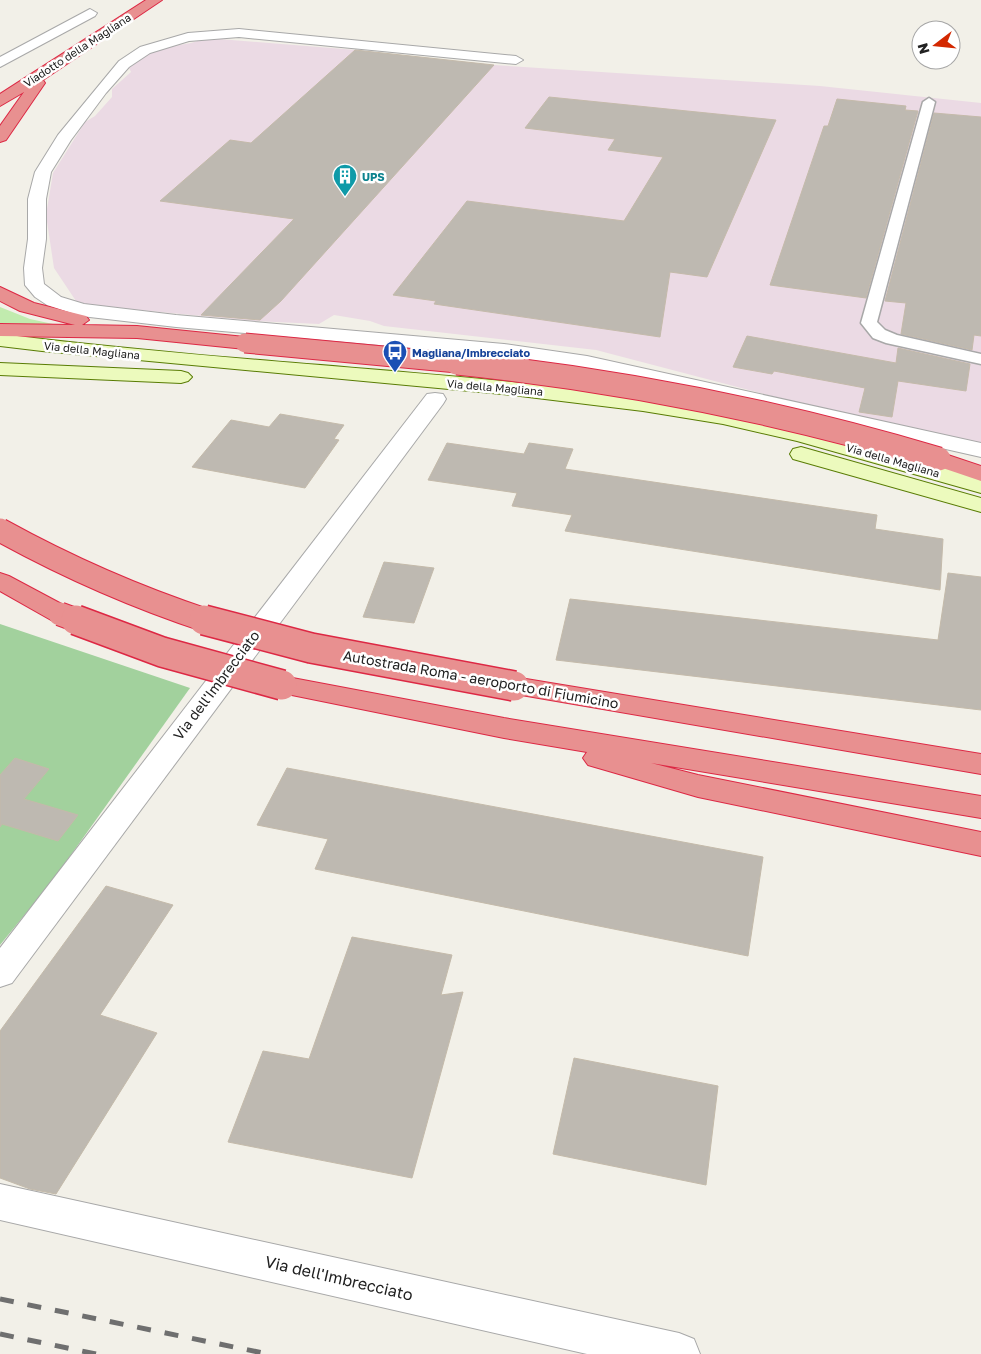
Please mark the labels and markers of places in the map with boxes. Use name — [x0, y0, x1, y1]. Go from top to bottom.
building icon: UPS — [332, 163, 358, 197]
place label: UPS — [362, 170, 385, 183]
bus stop icon: Magliana/Imbrecciato — [382, 339, 408, 373]
place label: Magliana/Imbrecciato — [412, 346, 531, 359]

